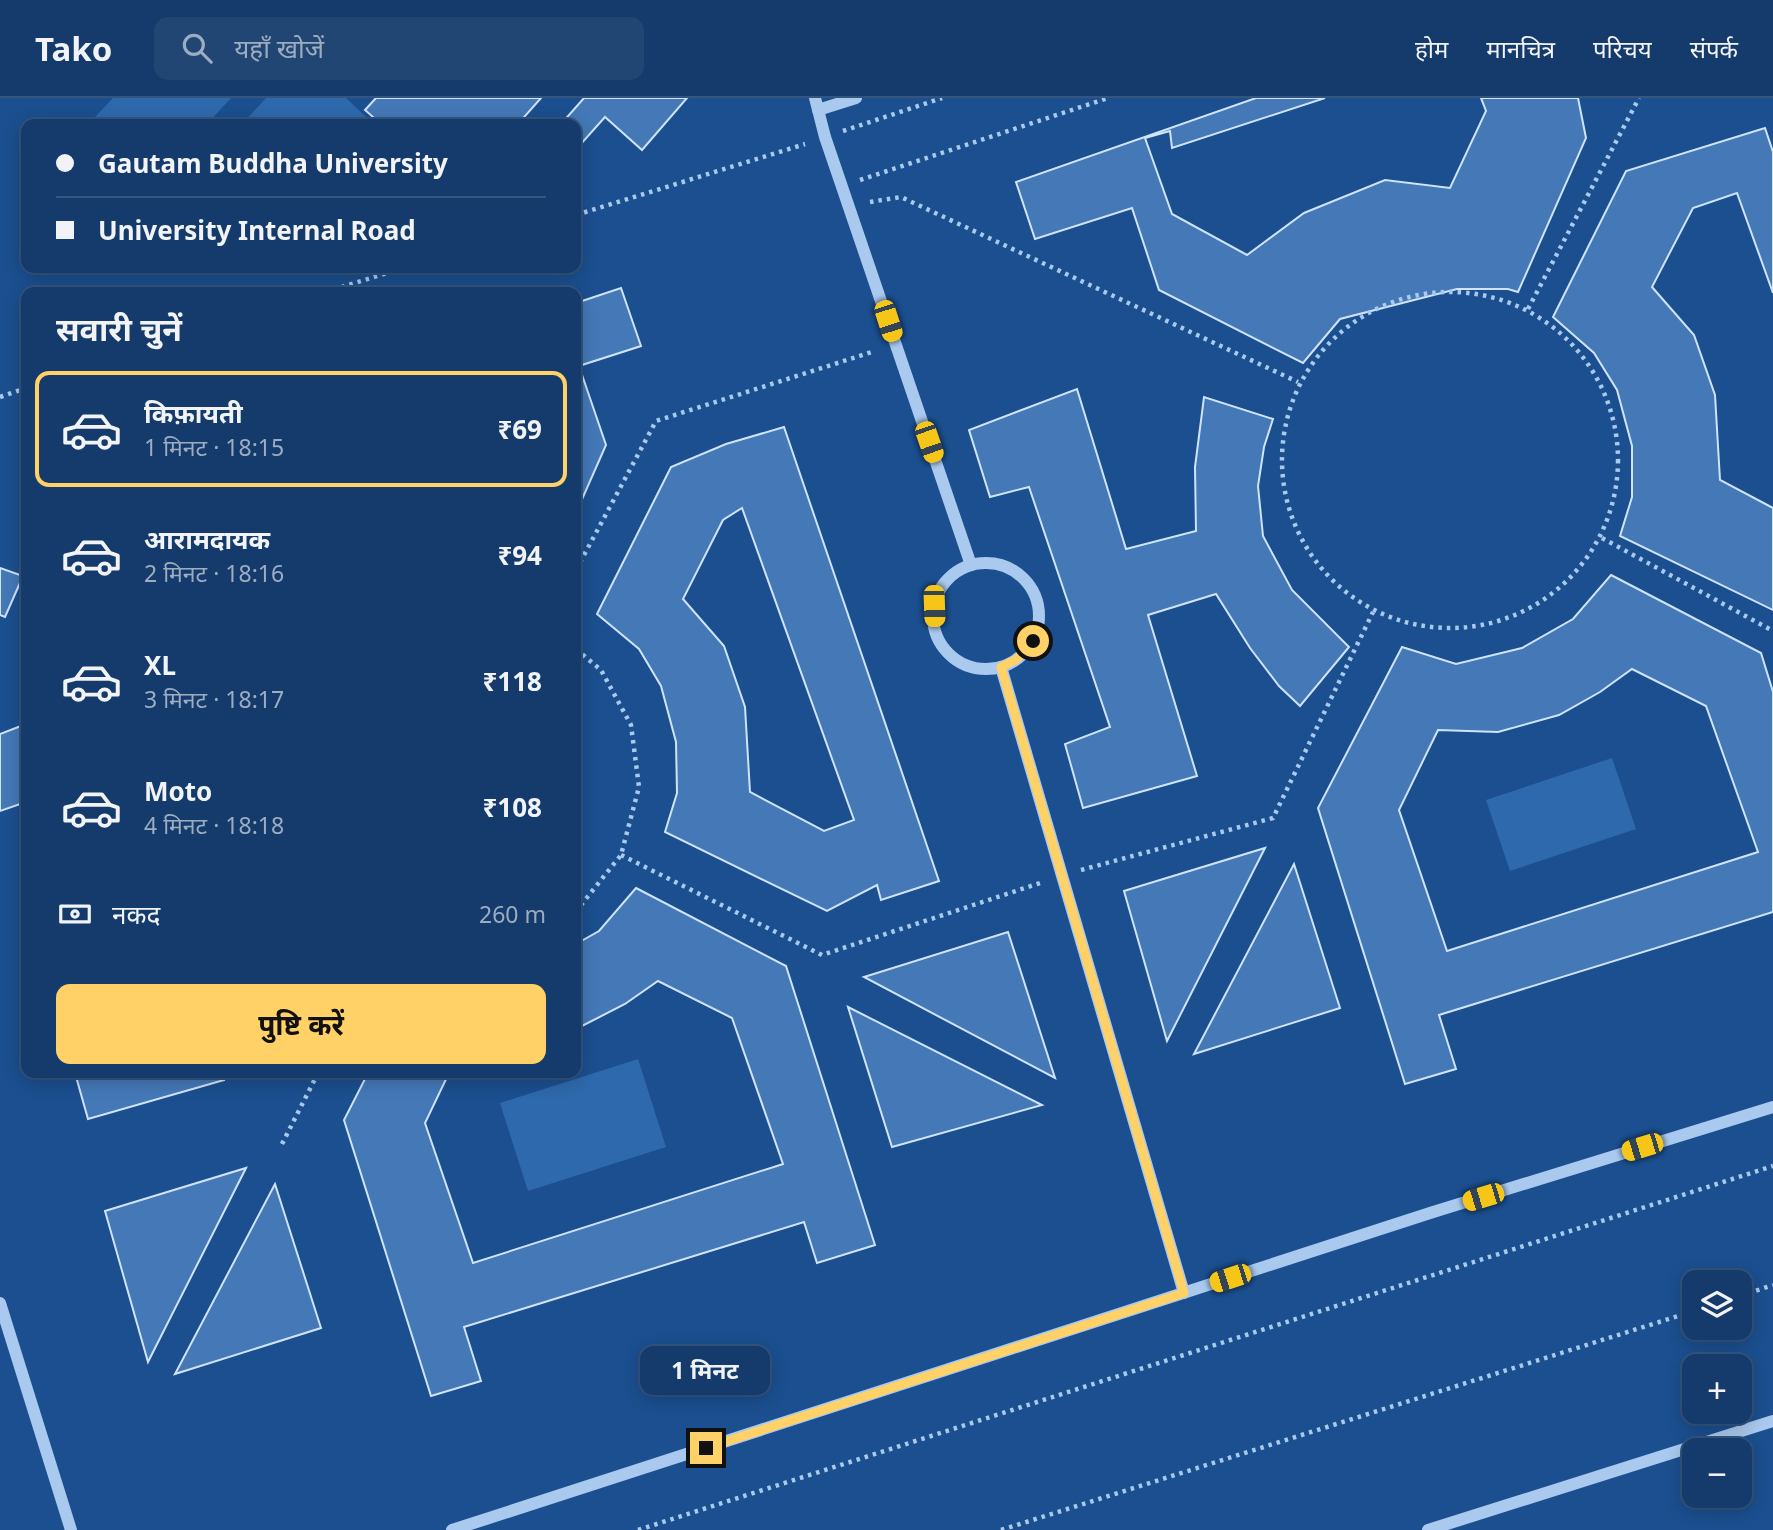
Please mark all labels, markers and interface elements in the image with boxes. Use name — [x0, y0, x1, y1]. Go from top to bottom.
search box — [154, 17, 644, 80]
text: Tako — [35, 26, 112, 71]
icon: search — [178, 29, 216, 67]
text: यहाँ खोजें — [234, 30, 324, 66]
text: होम — [1415, 32, 1448, 65]
text: मानचित्र — [1486, 32, 1555, 65]
text: परिचय — [1593, 32, 1652, 65]
text: संपर्क — [1690, 32, 1738, 65]
text: Gautam Buddha University — [98, 145, 448, 181]
text: University Internal Road — [98, 212, 416, 248]
car — [872, 298, 905, 344]
text: सवारी चुनें — [56, 307, 182, 350]
text: किफ़ायती — [144, 395, 243, 431]
icon: car — [60, 398, 123, 461]
text: ₹69 — [497, 411, 542, 447]
car — [913, 419, 946, 465]
text: 1 मिनट · 18:15 — [144, 431, 284, 463]
text: आरामदायक — [144, 521, 270, 557]
icon: car — [60, 524, 123, 587]
text: ₹94 — [497, 537, 542, 573]
text: 2 मिनट · 18:16 — [144, 557, 284, 589]
car — [923, 585, 946, 627]
route start — [1017, 625, 1049, 657]
text: XL — [144, 647, 176, 683]
icon: car — [60, 650, 123, 713]
text: ₹118 — [483, 663, 542, 699]
text: 3 मिनट · 18:17 — [144, 683, 284, 715]
text: Moto — [144, 773, 212, 809]
icon: car — [60, 776, 123, 839]
text: ₹108 — [483, 789, 542, 825]
text: 4 मिनट · 18:18 — [144, 809, 284, 841]
icon: cash — [56, 895, 94, 933]
text: नकद — [112, 896, 160, 932]
text: 260 m — [479, 898, 546, 930]
button: पुष्टि करें — [56, 984, 546, 1064]
car — [1619, 1131, 1666, 1163]
car — [1460, 1181, 1507, 1213]
car — [1207, 1262, 1254, 1294]
map controls — [1682, 1270, 1752, 1508]
button: layers — [1682, 1270, 1752, 1340]
callout: 1 मिनट — [641, 1346, 771, 1396]
text: 1 मिनट — [671, 1354, 739, 1386]
button: + — [1682, 1354, 1752, 1424]
route end — [690, 1432, 722, 1464]
button: − — [1682, 1438, 1752, 1508]

